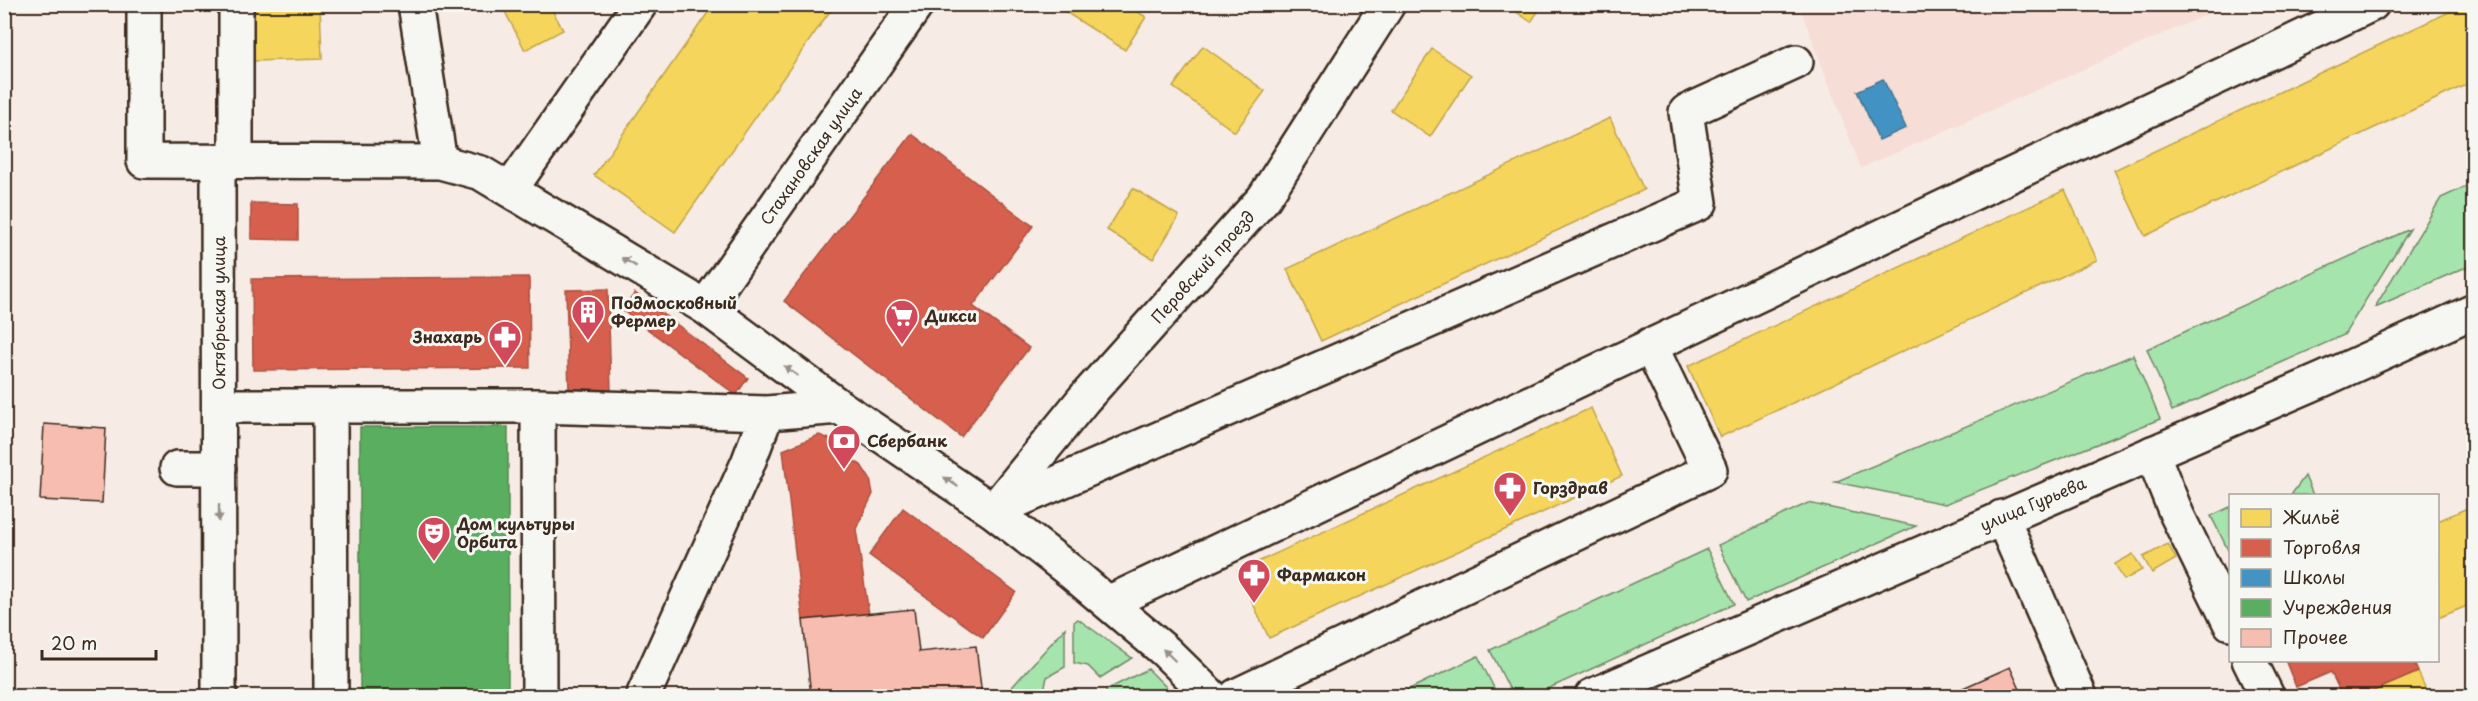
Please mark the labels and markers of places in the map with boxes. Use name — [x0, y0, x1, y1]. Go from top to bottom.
place label: Подмосковный Фермер — [611, 290, 737, 332]
building icon: Подмосковный Фермер — [570, 294, 606, 341]
supermarket icon: Дикси — [884, 298, 920, 345]
place label: Дикси — [924, 303, 977, 327]
pharmacy icon: Знахарь — [487, 319, 523, 366]
place label: Знахарь — [412, 324, 482, 348]
bank icon: Сбербанк — [826, 423, 862, 470]
place label: Сбербанк — [867, 428, 948, 452]
pharmacy icon: Горздрав — [1492, 470, 1528, 517]
place label: Горздрав — [1533, 475, 1608, 499]
place label: Дом культуры Орбита — [456, 511, 575, 553]
theatre icon: Дом культуры Орбита — [416, 515, 452, 562]
pharmacy icon: Фармакон — [1236, 557, 1272, 604]
place label: Фармакон — [1277, 562, 1366, 586]

